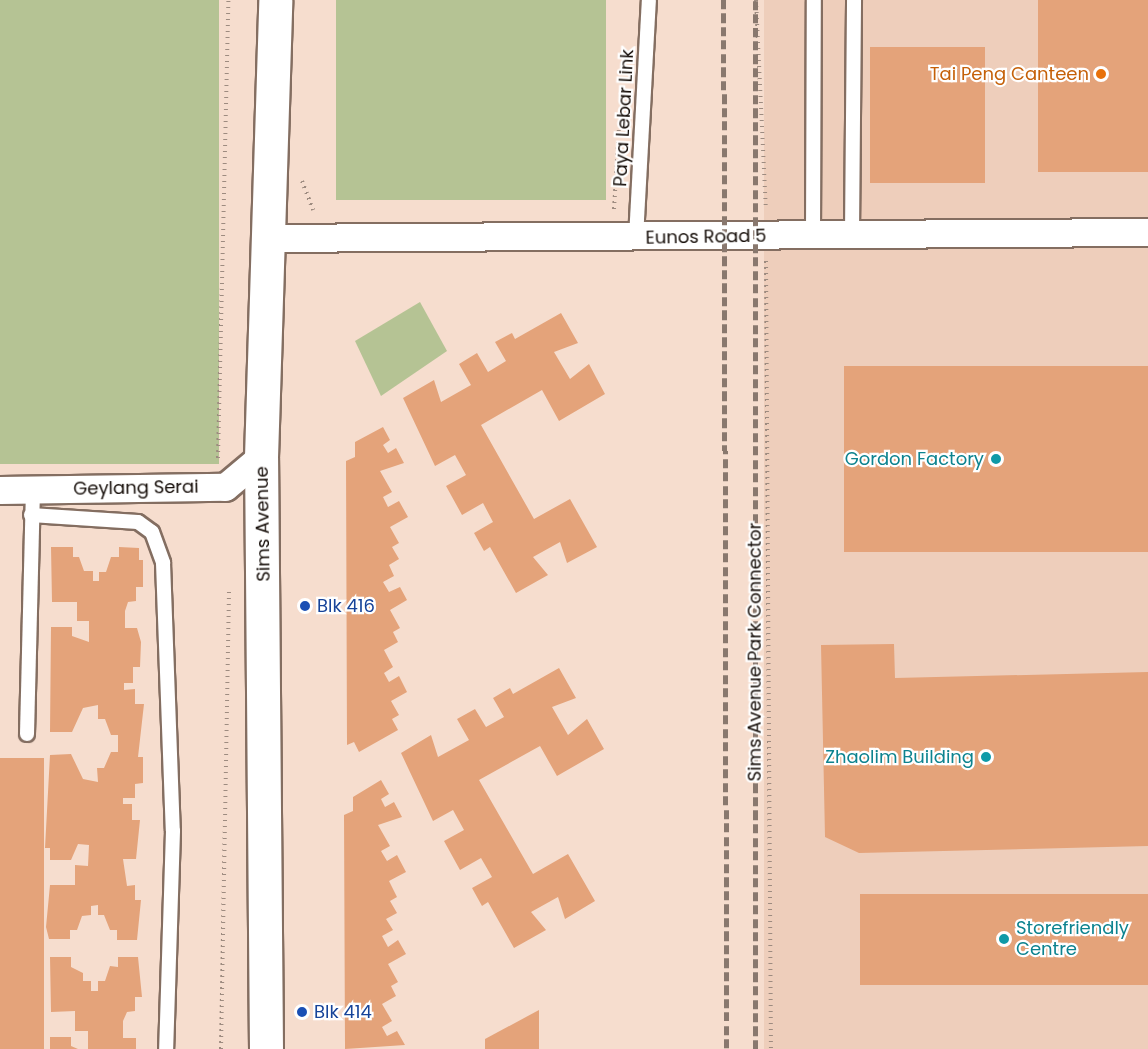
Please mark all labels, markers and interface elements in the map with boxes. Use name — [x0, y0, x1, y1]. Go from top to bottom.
street label: Paya Lebar Link — [610, 49, 638, 187]
place label: Tai Peng Canteen — [930, 63, 1089, 85]
marker: Tai Peng Canteen — [1094, 67, 1108, 81]
street label: Eunos Road 5 — [645, 225, 767, 249]
place label: Gordon Factory — [845, 448, 984, 470]
marker: Gordon Factory — [989, 452, 1003, 466]
street label: Sims Avenue — [251, 466, 275, 582]
street label: Geylang Serai — [73, 476, 199, 500]
street label: Sims Avenue Park Connector — [744, 523, 766, 781]
place label: Blk 416 — [317, 595, 375, 617]
marker: Blk 416 — [298, 599, 312, 613]
place label: Zhaolim Building — [825, 746, 974, 768]
marker: Zhaolim Building — [979, 750, 993, 764]
place label: Storefriendly Centre — [1016, 918, 1129, 960]
marker: Storefriendly Centre — [997, 932, 1011, 946]
place label: Blk 414 — [314, 1001, 372, 1023]
marker: Blk 414 — [295, 1005, 309, 1019]

